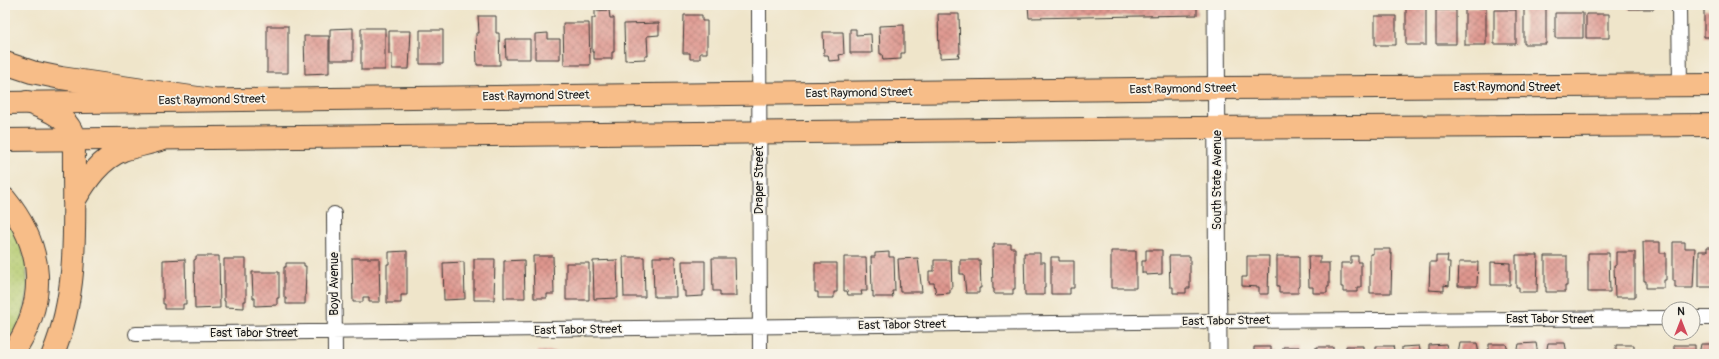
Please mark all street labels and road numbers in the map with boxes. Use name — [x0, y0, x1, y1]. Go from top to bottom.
street label: East Raymond Street — [1453, 80, 1561, 95]
street label: East Raymond Street — [1129, 81, 1237, 97]
street label: East Raymond Street — [805, 85, 913, 101]
street label: East Raymond Street — [482, 88, 590, 104]
street label: East Raymond Street — [158, 92, 266, 108]
street label: South State Avenue — [1210, 130, 1225, 230]
street label: Draper Street — [752, 146, 767, 214]
street label: Boyd Avenue — [327, 252, 342, 316]
street label: East Tabor Street — [1506, 312, 1594, 327]
street label: East Tabor Street — [1182, 313, 1270, 329]
street label: East Tabor Street — [858, 317, 946, 333]
street label: East Tabor Street — [534, 322, 622, 338]
street label: East Tabor Street — [210, 326, 298, 341]

